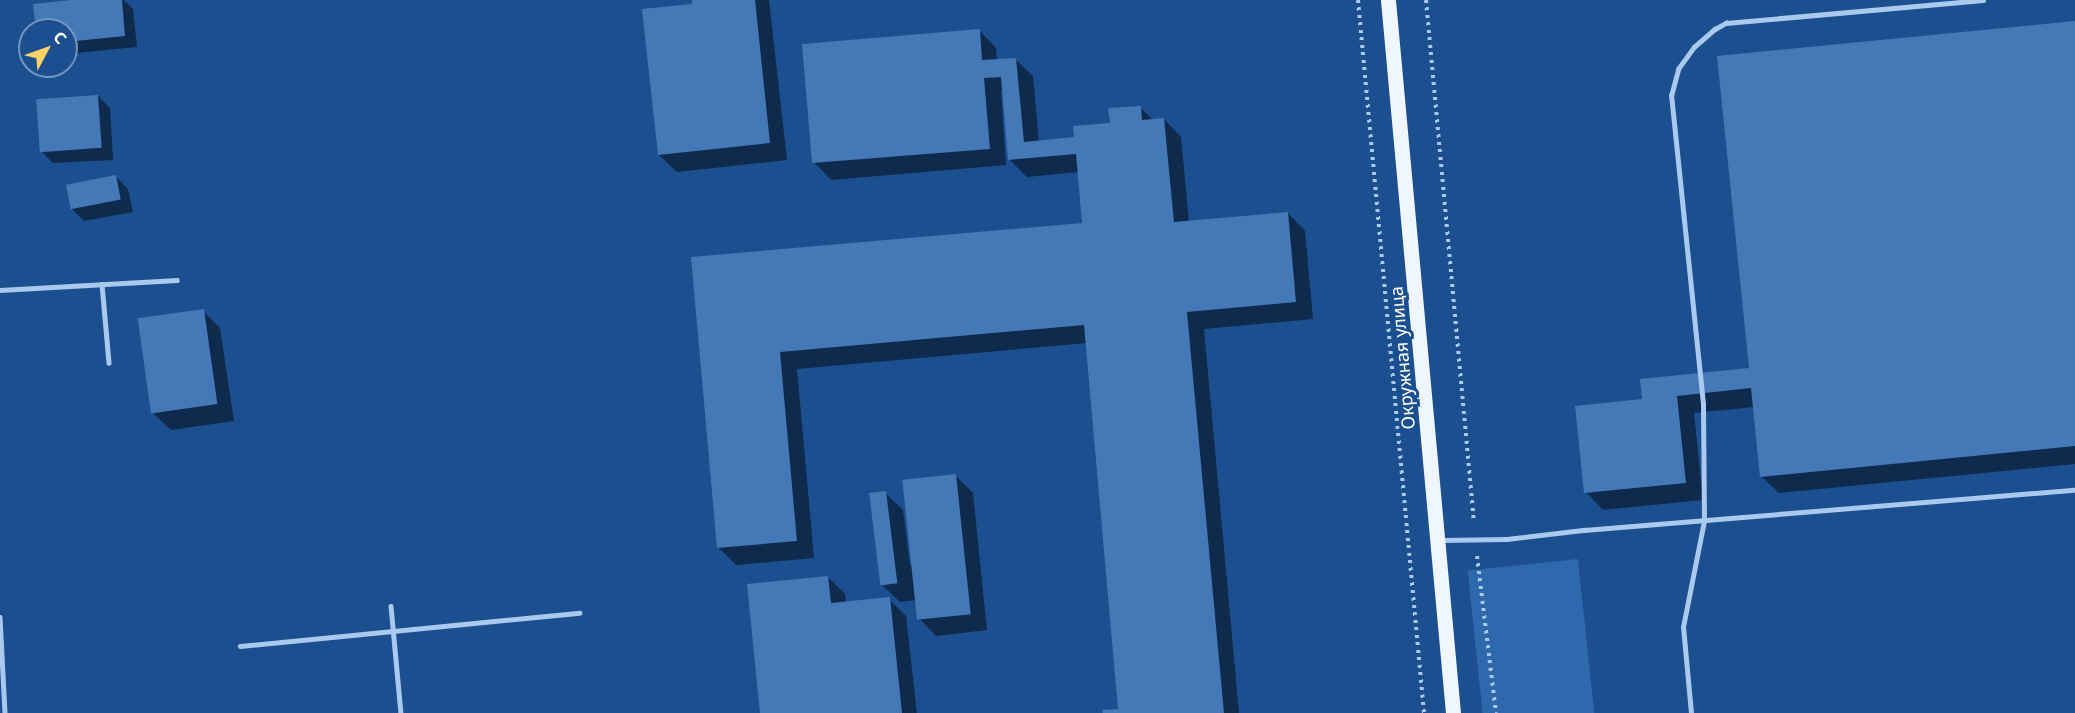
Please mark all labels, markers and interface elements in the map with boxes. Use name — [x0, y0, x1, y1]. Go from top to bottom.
north arrow — [18, 18, 78, 78]
text: С — [48, 26, 72, 49]
street label: Окружная улица — [1385, 286, 1419, 430]

